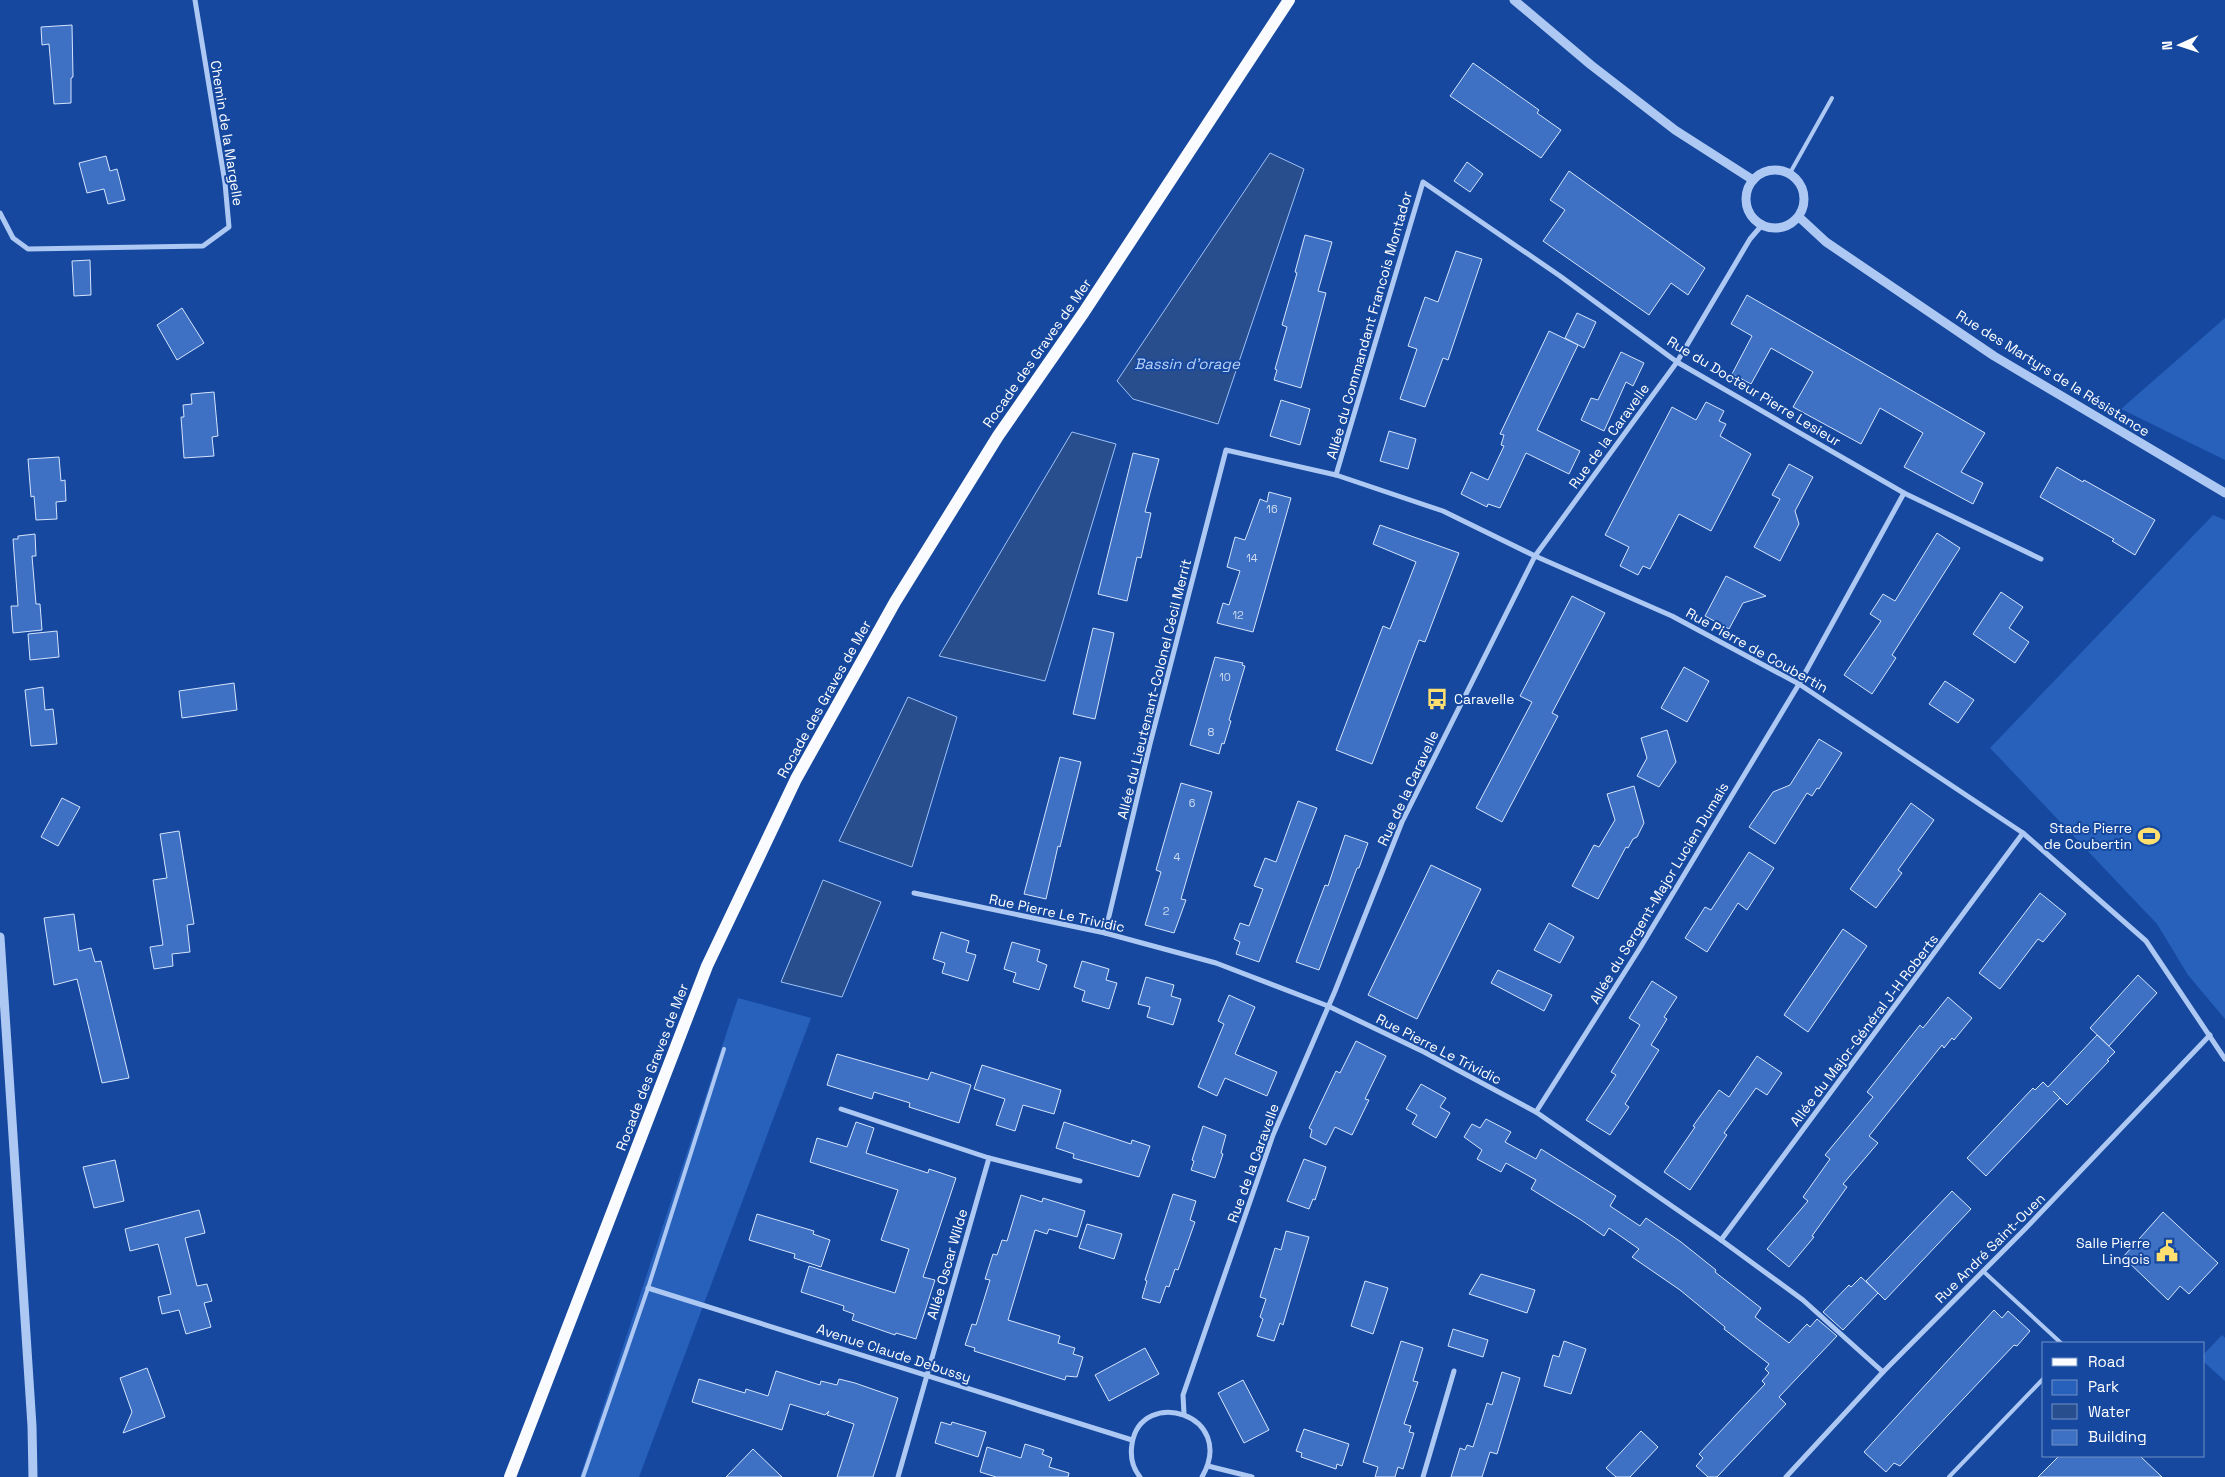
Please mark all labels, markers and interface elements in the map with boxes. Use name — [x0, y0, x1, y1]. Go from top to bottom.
north arrow — [2155, 20, 2205, 70]
text: N — [2158, 41, 2176, 51]
street label: Chemin de la Margelle — [207, 59, 247, 207]
street label: Allée du Commandant Francois Montador — [1322, 189, 1416, 461]
street label: Rocade des Graves de Mer — [979, 275, 1095, 431]
street label: Rue des Martyrs de la Résistance — [1953, 306, 2153, 440]
street label: Rue du Docteur Pierre Lesieur — [1664, 332, 1844, 450]
water label: Bassin d'orage — [1134, 354, 1241, 373]
street label: Rue de la Caravelle — [1565, 380, 1653, 492]
house number: 16 — [1266, 502, 1278, 516]
house number: 14 — [1246, 551, 1258, 565]
street label: Allée du Lieutenant-Colonel Cécil Merrit — [1113, 557, 1195, 821]
street label: Rue Pierre de Coubertin — [1683, 603, 1831, 697]
house number: 12 — [1232, 608, 1244, 622]
street label: Rocade des Graves de Mer — [773, 617, 875, 781]
house number: 10 — [1219, 670, 1231, 684]
bus stop icon: Caravelle — [1424, 686, 1450, 712]
place label: Caravelle — [1454, 690, 1514, 708]
house number: 8 — [1208, 725, 1215, 739]
street label: Rue de la Caravelle — [1373, 727, 1443, 849]
street label: Allée du Sergent-Major Lucien Dumais — [1585, 779, 1733, 1007]
house number: 6 — [1189, 796, 1196, 810]
place label: Stade Pierre de Coubertin — [2044, 819, 2132, 853]
sports icon: Stade Pierre de Coubertin — [2136, 823, 2162, 849]
house number: 4 — [1174, 850, 1181, 864]
street label: Rue Pierre Le Trividic — [987, 890, 1127, 936]
house number: 2 — [1163, 904, 1170, 918]
street label: Allée du Major-Général J-H Roberts — [1786, 930, 1942, 1130]
street label: Rocade des Graves de Mer — [612, 981, 692, 1153]
street label: Rue Pierre Le Trividic — [1373, 1010, 1505, 1088]
street label: Rue de la Caravelle — [1223, 1101, 1283, 1225]
street label: Rue André Saint-Ouen — [1931, 1189, 2049, 1307]
street label: Allée Oscar Wilde — [923, 1207, 971, 1321]
place label: Salle Pierre Lingois — [2076, 1234, 2150, 1268]
public building icon: Salle Pierre Lingois — [2154, 1238, 2180, 1264]
street label: Avenue Claude Debussy — [815, 1320, 973, 1386]
legend — [2042, 1342, 2205, 1457]
text: Road — [2088, 1352, 2125, 1371]
text: Park — [2088, 1377, 2119, 1396]
text: Water — [2088, 1402, 2131, 1421]
text: Building — [2088, 1427, 2147, 1446]

